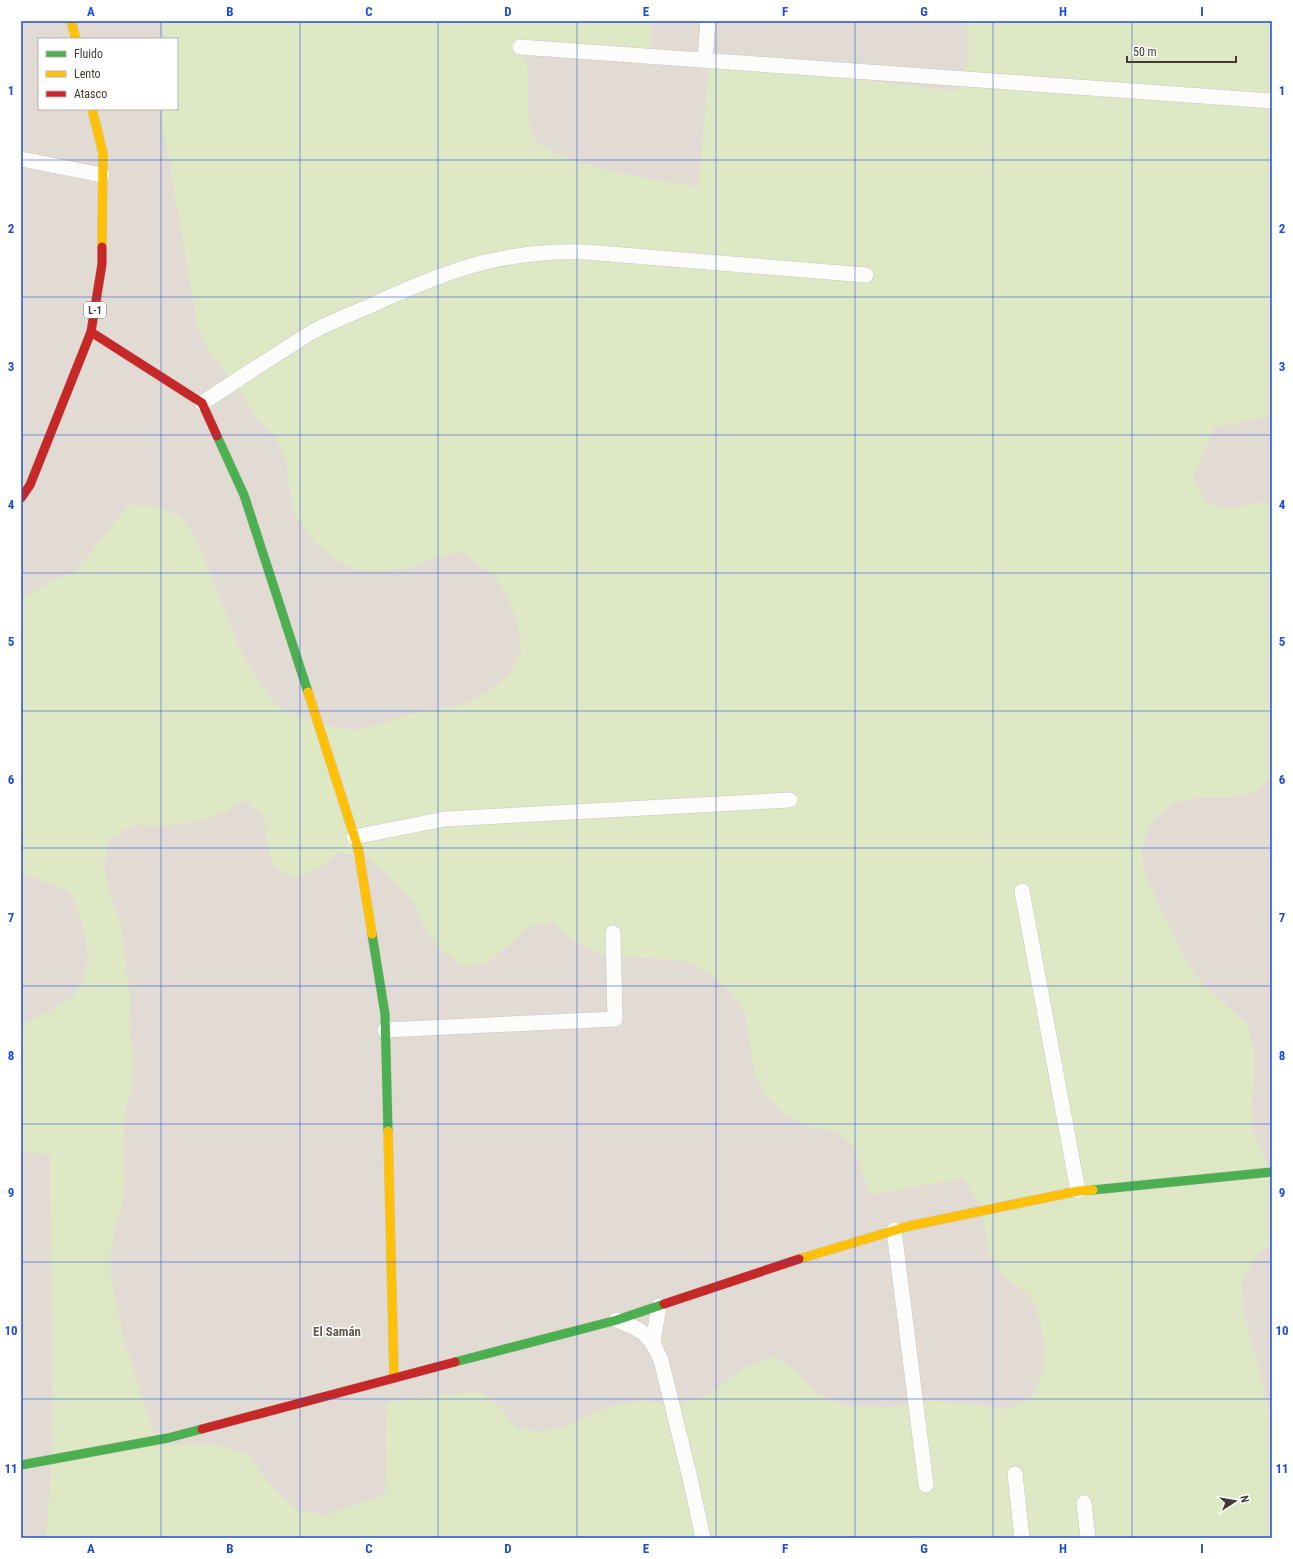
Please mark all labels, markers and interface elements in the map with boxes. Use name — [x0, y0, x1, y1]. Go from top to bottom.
text: A — [87, 4, 95, 19]
text: B — [226, 4, 234, 19]
text: C — [365, 4, 373, 19]
text: D — [504, 4, 512, 19]
text: E — [643, 4, 650, 19]
text: F — [782, 4, 788, 19]
text: G — [920, 4, 928, 19]
text: H — [1059, 4, 1067, 19]
text: I — [1200, 4, 1204, 19]
legend — [38, 38, 178, 110]
scale bar — [1127, 38, 1236, 64]
text: 50 m — [1133, 45, 1157, 59]
text: Fluido — [74, 47, 103, 61]
text: Lento — [74, 67, 101, 81]
text: 1 — [8, 83, 14, 98]
text: 1 — [1279, 83, 1285, 98]
text: Atasco — [74, 87, 107, 101]
text: 2 — [8, 221, 15, 236]
text: 2 — [1279, 221, 1286, 236]
road number: L-1 — [84, 302, 106, 318]
text: 3 — [8, 359, 14, 374]
text: 3 — [1279, 359, 1285, 374]
text: 4 — [8, 497, 15, 512]
text: 4 — [1279, 497, 1286, 512]
text: 5 — [8, 634, 15, 649]
text: 5 — [1279, 634, 1286, 649]
text: 6 — [8, 772, 15, 787]
text: 6 — [1279, 772, 1286, 787]
text: 7 — [8, 910, 15, 925]
text: 7 — [1279, 910, 1286, 925]
text: 8 — [8, 1048, 14, 1063]
text: 8 — [1279, 1048, 1285, 1063]
text: 9 — [8, 1185, 14, 1200]
text: 9 — [1279, 1185, 1285, 1200]
text: 10 — [4, 1323, 18, 1338]
text: 10 — [1275, 1323, 1289, 1338]
district label: El Samán — [313, 1324, 361, 1339]
text: 11 — [4, 1461, 18, 1476]
text: 11 — [1275, 1461, 1289, 1476]
north arrow — [1215, 1481, 1255, 1521]
text: N — [1237, 1494, 1251, 1504]
text: A — [87, 1541, 95, 1556]
text: B — [226, 1541, 234, 1556]
text: C — [365, 1541, 373, 1556]
text: D — [504, 1541, 512, 1556]
text: E — [643, 1541, 650, 1556]
text: F — [782, 1541, 788, 1556]
text: G — [920, 1541, 928, 1556]
text: H — [1059, 1541, 1067, 1556]
text: I — [1200, 1541, 1204, 1556]

